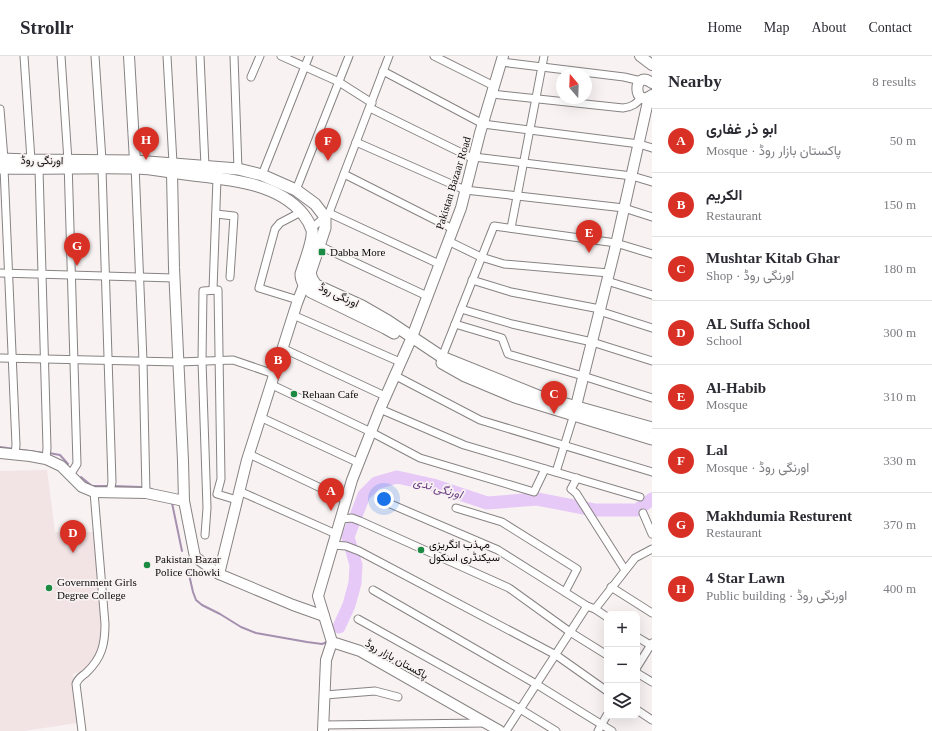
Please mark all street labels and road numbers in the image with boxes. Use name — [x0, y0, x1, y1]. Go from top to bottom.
street label: Pakistan Bazaar Road — [433, 135, 473, 231]
street label: اورنگی روڈ — [20, 154, 64, 167]
street label: اورنگی روڈ — [317, 281, 361, 310]
street label: پاکستان بازار روڈ — [363, 637, 430, 683]

